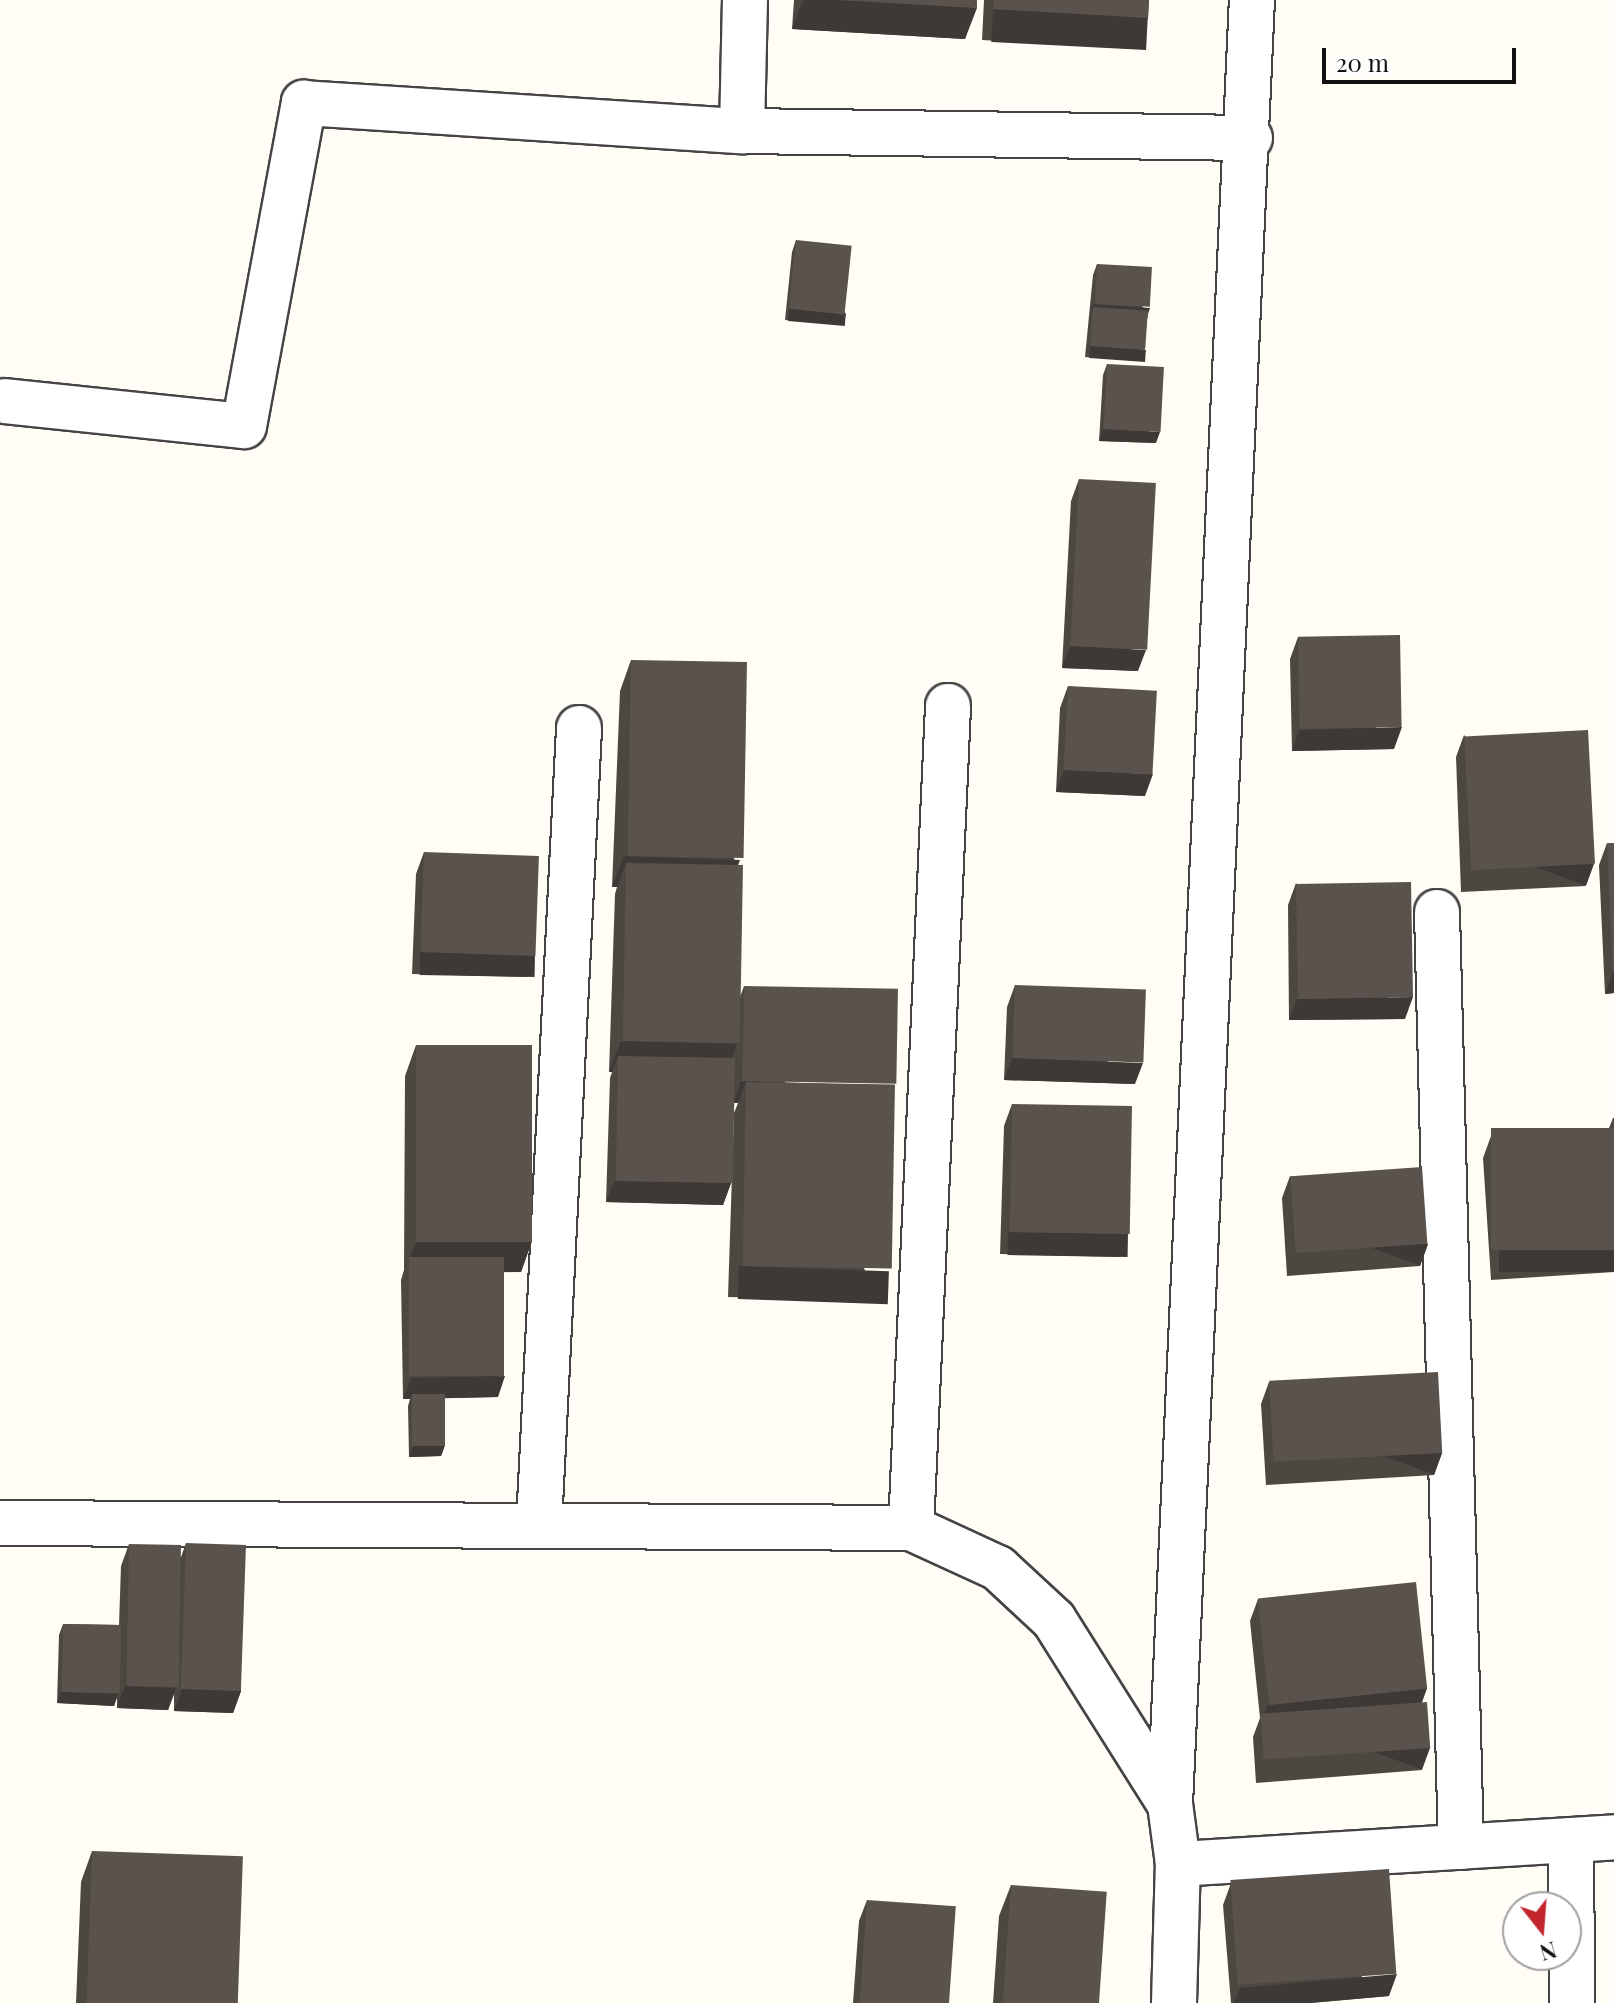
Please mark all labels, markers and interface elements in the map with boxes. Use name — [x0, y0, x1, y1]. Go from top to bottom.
scale bar — [1326, 32, 1520, 82]
text: 20 m — [1336, 46, 1389, 78]
north arrow — [1502, 1891, 1582, 1971]
text: N — [1536, 1935, 1560, 1969]

